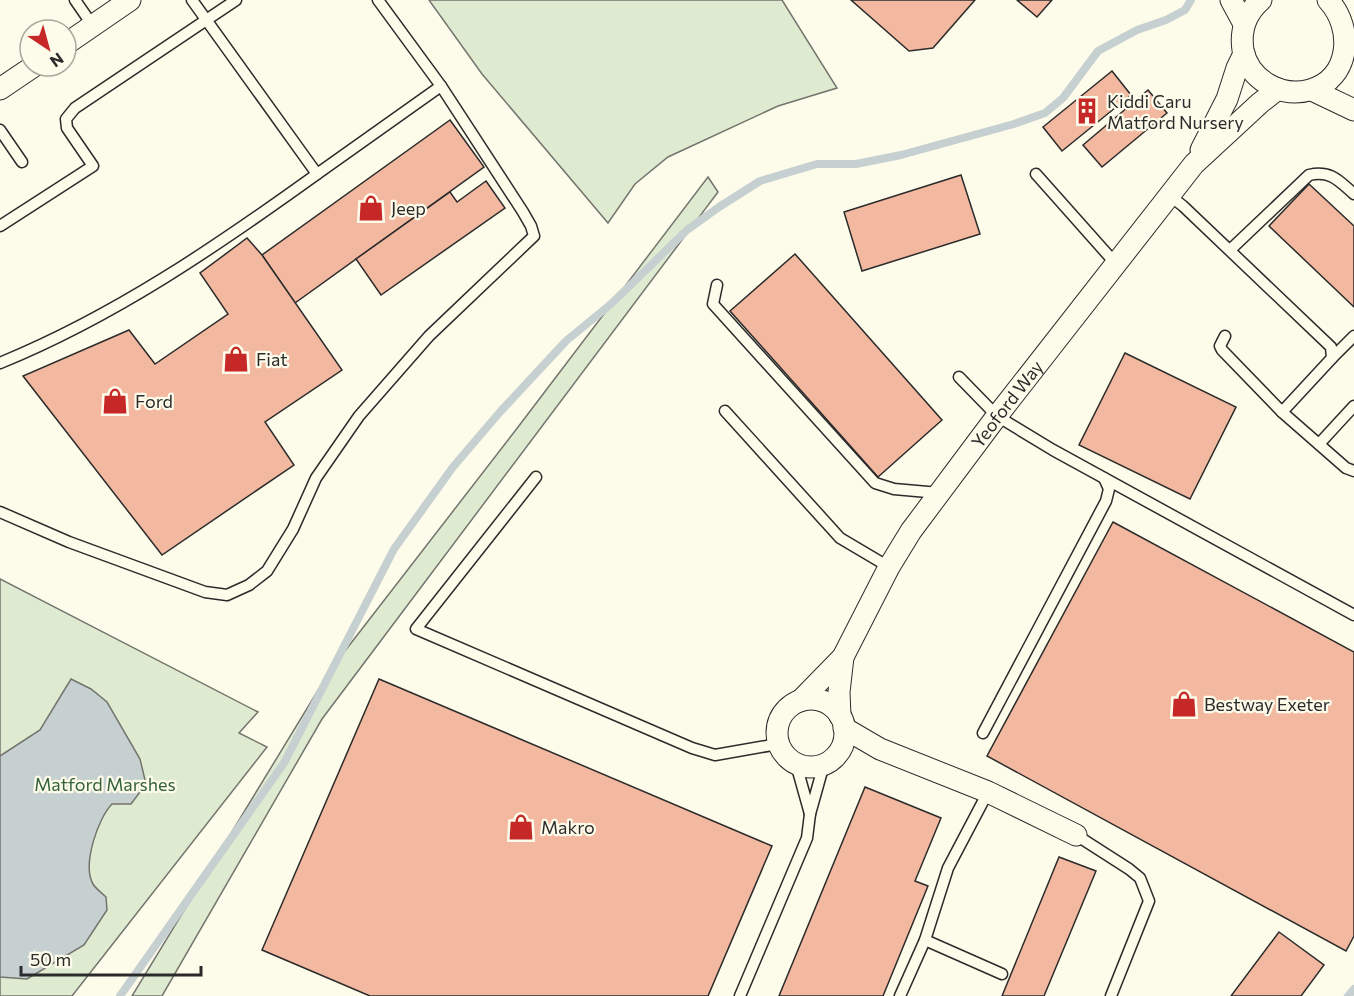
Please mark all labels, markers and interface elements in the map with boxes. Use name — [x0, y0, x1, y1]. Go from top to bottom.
north arrow — [18, 18, 78, 78]
text: N — [47, 49, 68, 72]
place label: Kiddi Caru Matford Nursery — [1107, 90, 1244, 133]
building icon: Kiddi Caru Matford Nursery — [1072, 96, 1102, 126]
shop icon: Jeep — [356, 193, 386, 223]
place label: Jeep — [391, 197, 426, 219]
shop icon: Fiat — [221, 344, 251, 374]
place label: Fiat — [256, 348, 288, 370]
street label: Yeoford Way — [966, 356, 1047, 452]
shop icon: Ford — [100, 386, 130, 416]
place label: Ford — [135, 390, 173, 412]
shop icon: Bestway Exeter — [1169, 689, 1199, 719]
place label: Bestway Exeter — [1204, 693, 1330, 715]
park label: Matford Marshes — [34, 773, 176, 795]
shop icon: Makro — [506, 812, 536, 842]
place label: Makro — [541, 816, 595, 838]
scale bar — [21, 939, 201, 977]
text: 50 m — [30, 948, 71, 970]

